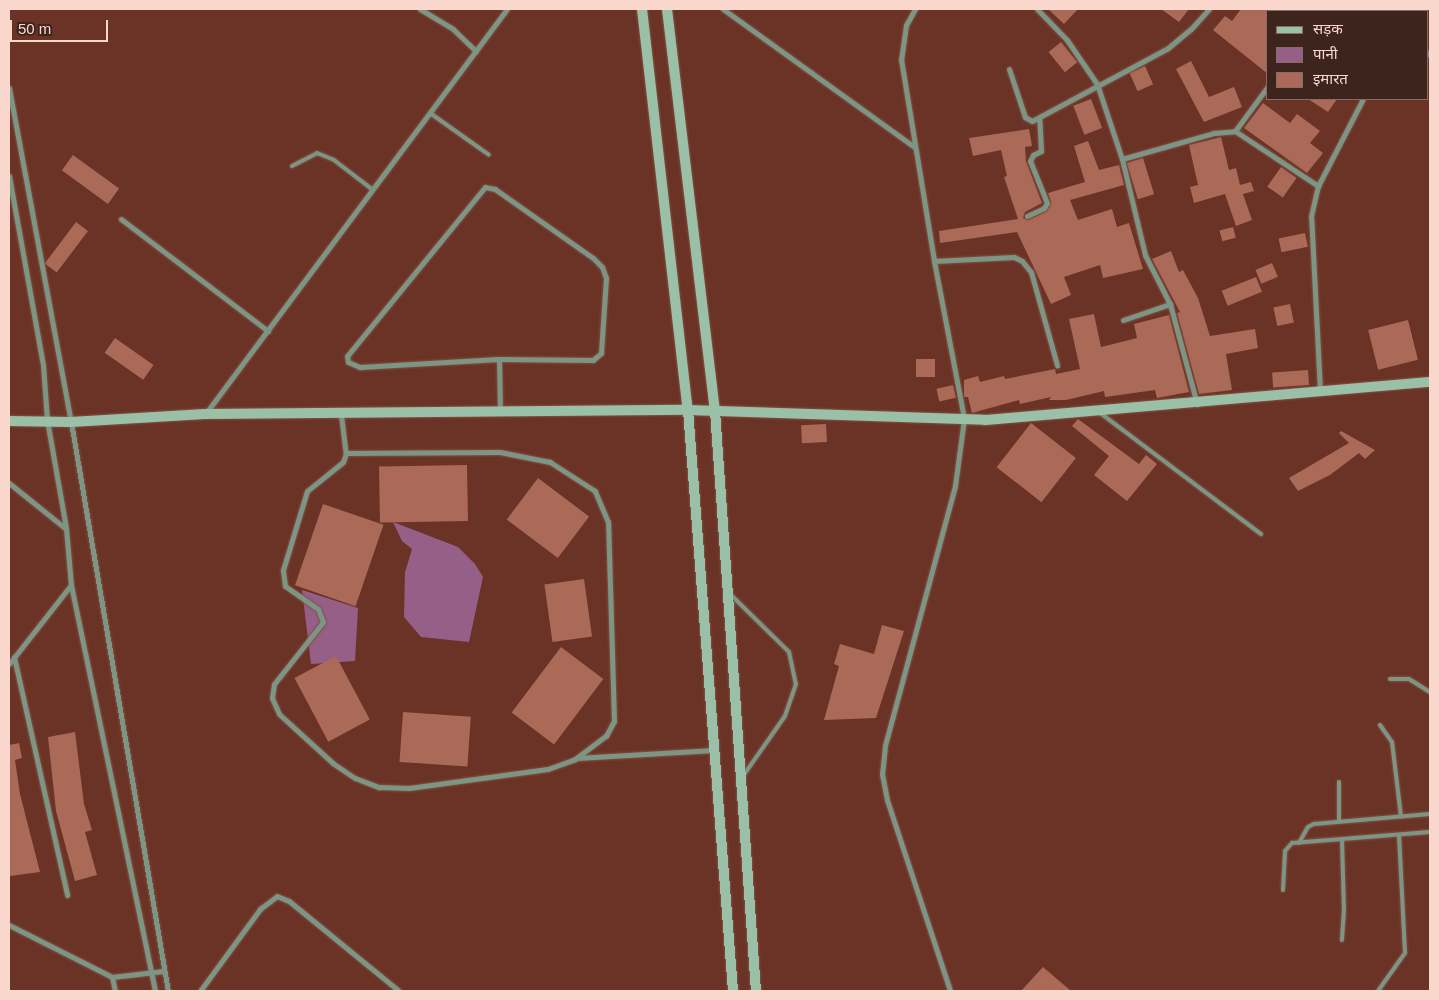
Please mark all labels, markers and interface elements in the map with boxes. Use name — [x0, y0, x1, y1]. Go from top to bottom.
scale bar — [12, 10, 110, 42]
legend — [1266, 10, 1429, 100]
text: 50 m — [18, 20, 51, 37]
text: सड़क — [1313, 20, 1343, 37]
text: पानी — [1313, 45, 1338, 62]
text: इमारत — [1313, 70, 1348, 87]

